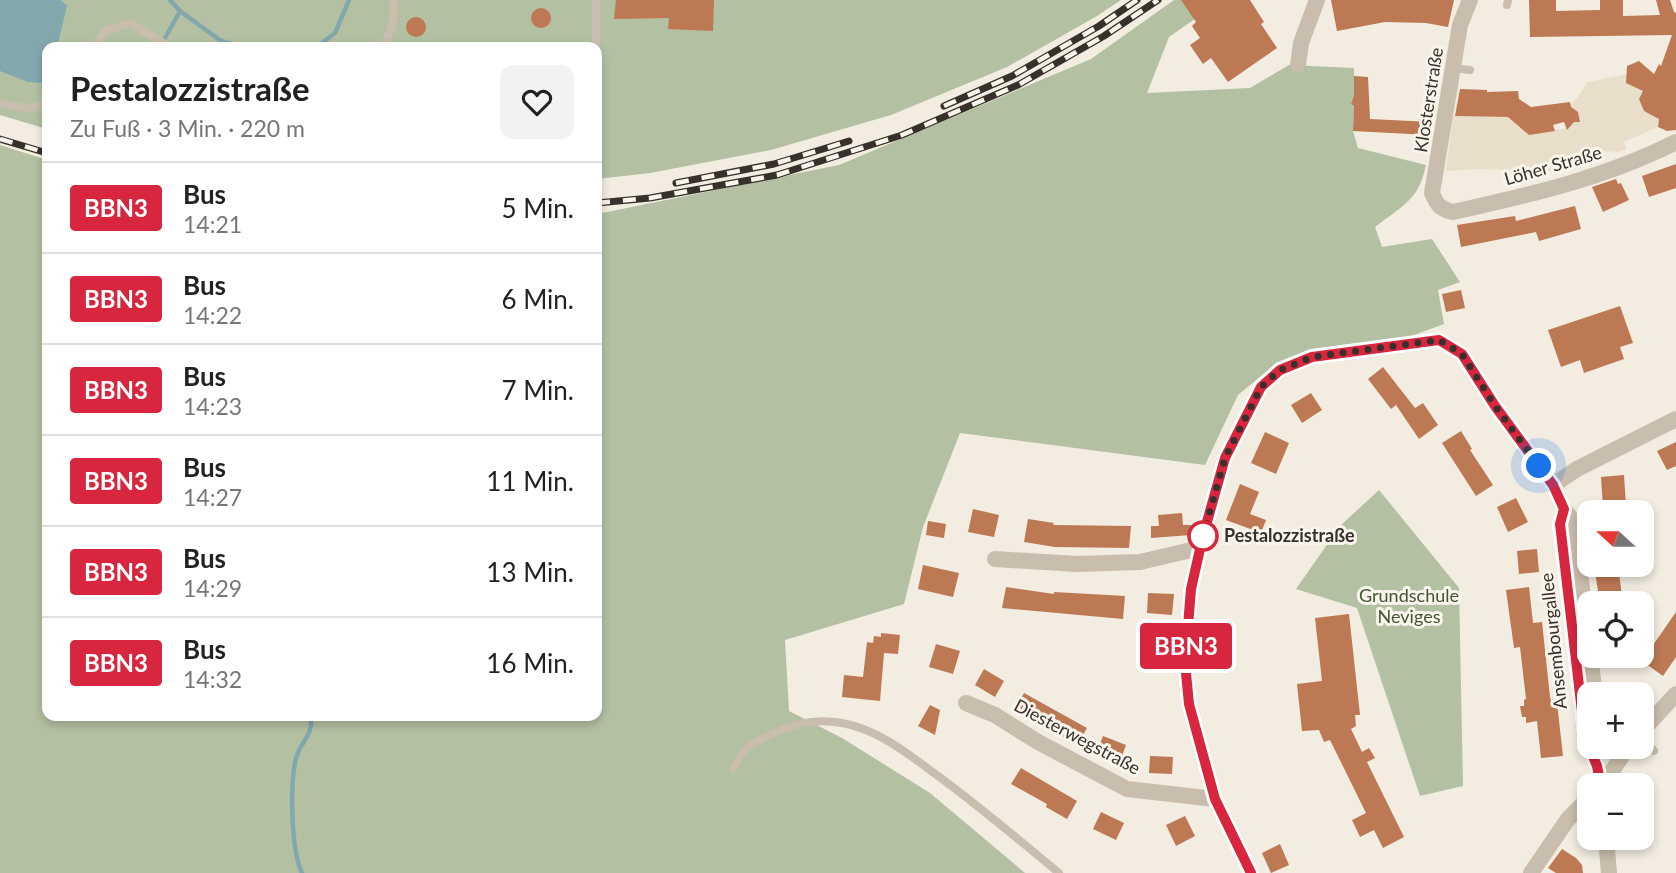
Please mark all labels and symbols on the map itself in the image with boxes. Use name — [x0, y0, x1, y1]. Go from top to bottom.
street label: Klosterstraße — [1409, 46, 1447, 154]
street label: Löher Straße — [1502, 141, 1604, 189]
your location — [1521, 448, 1556, 483]
north arrow — [1577, 500, 1654, 578]
marker: Pestalozzistraße — [1188, 521, 1218, 551]
place label: Pestalozzistraße — [1224, 524, 1355, 546]
street label: Ansembourgallee — [1535, 572, 1571, 710]
park label: Grundschule Neviges — [1359, 584, 1459, 627]
line badge: BBN3 — [1137, 623, 1235, 669]
street label: Diesterwegstraße — [1010, 694, 1144, 779]

